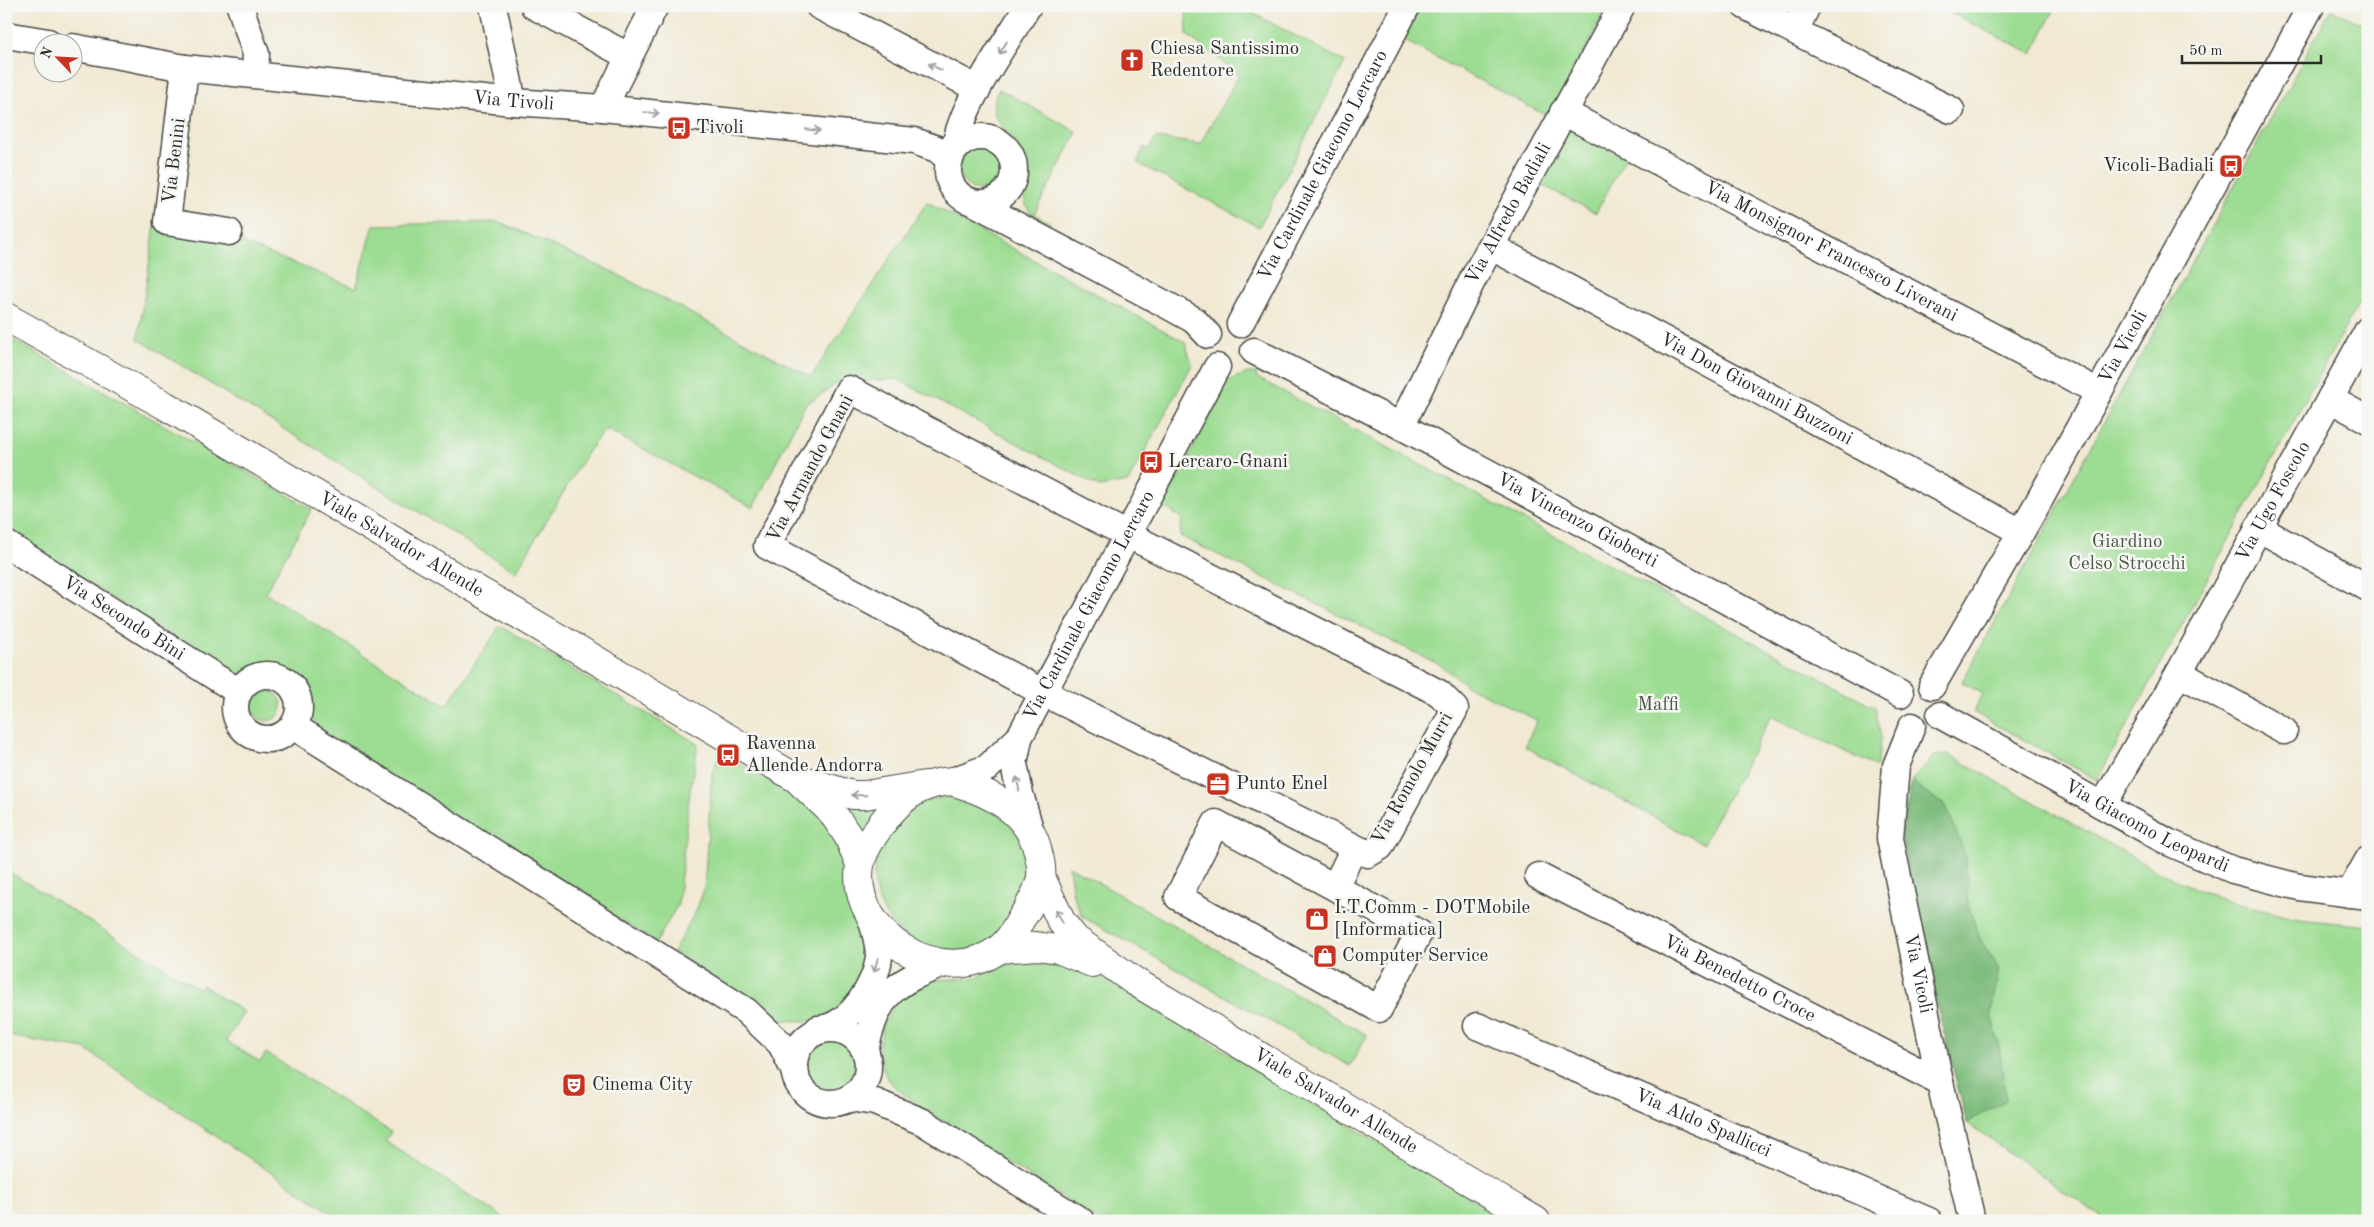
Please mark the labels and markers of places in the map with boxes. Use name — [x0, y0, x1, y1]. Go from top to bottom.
place label: Chiesa Santissimo Redentore — [1150, 40, 1299, 81]
church icon: Chiesa Santissimo Redentore — [1119, 47, 1145, 73]
bus stop icon: Tivoli — [666, 115, 692, 141]
place label: Tivoli — [696, 119, 744, 138]
bus stop icon: Vicoli-Badiali — [2218, 153, 2244, 179]
place label: Vicoli-Badiali — [2103, 157, 2214, 176]
bus stop icon: Lercaro-Gnani — [1138, 449, 1164, 475]
place label: Lercaro-Gnani — [1168, 453, 1288, 472]
place label: Ravenna Allende Andorra — [746, 735, 883, 776]
bus stop icon: Ravenna Allende Andorra — [715, 742, 741, 768]
office icon: Punto Enel — [1205, 771, 1231, 797]
place label: Punto Enel — [1236, 775, 1328, 794]
place label: I.T.Comm - DOTMobile [Informatica] — [1334, 899, 1530, 940]
shop icon: I.T.Comm - DOTMobile [Informatica] — [1304, 906, 1330, 932]
shop icon: Computer Service — [1312, 943, 1338, 969]
place label: Computer Service — [1342, 947, 1488, 966]
theatre icon: Cinema City — [561, 1072, 587, 1098]
place label: Cinema City — [592, 1076, 693, 1095]

